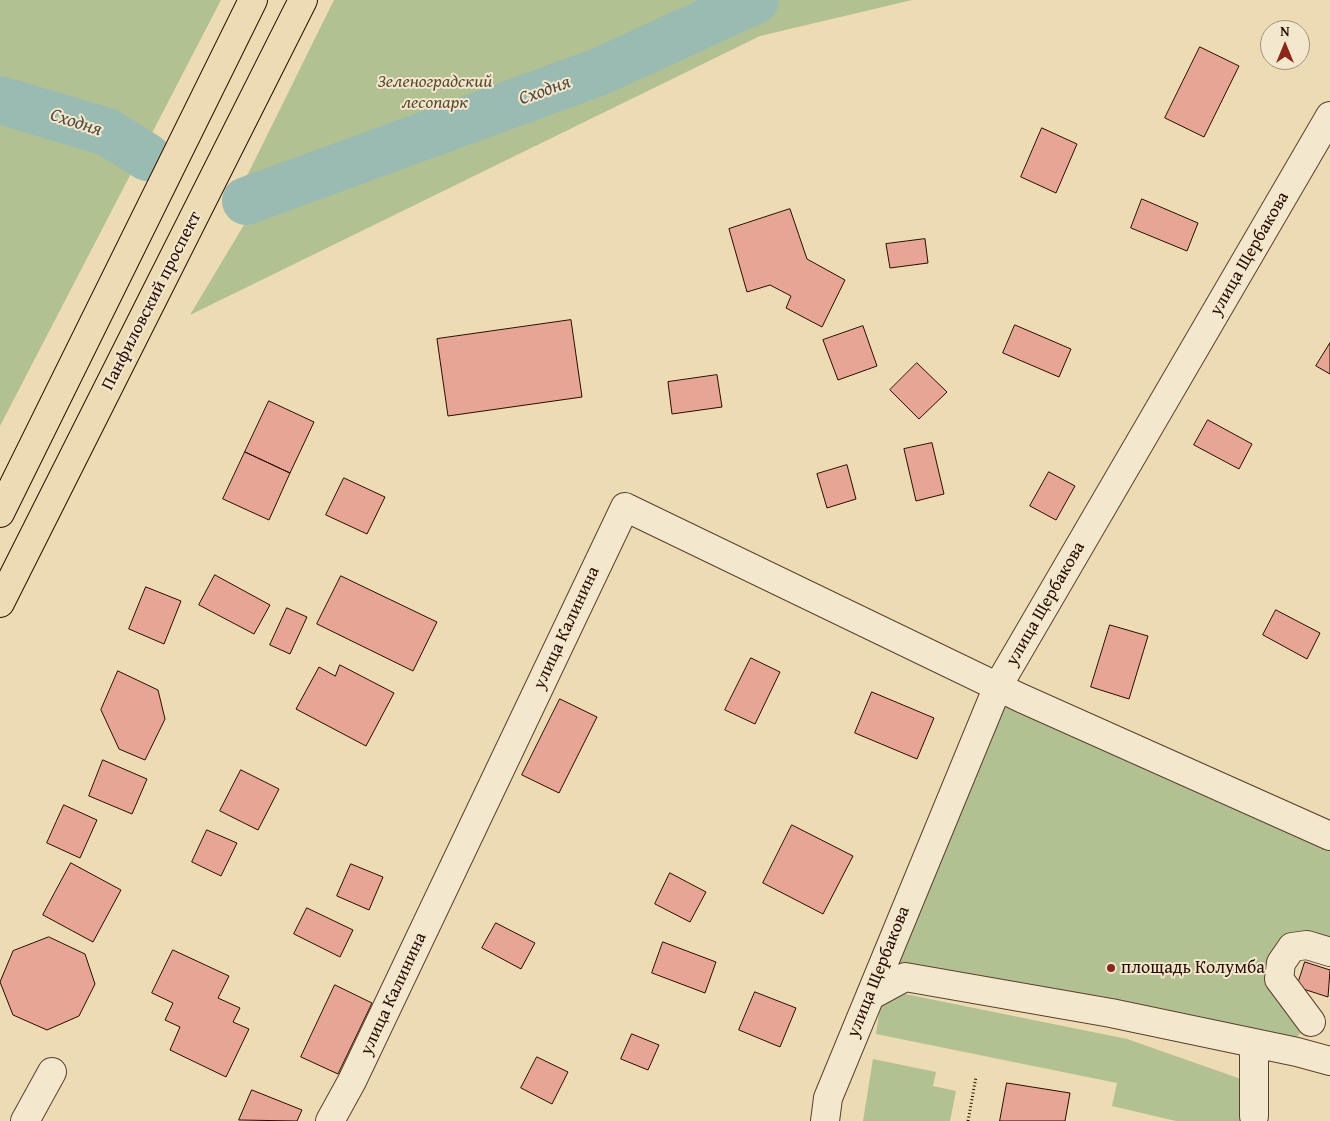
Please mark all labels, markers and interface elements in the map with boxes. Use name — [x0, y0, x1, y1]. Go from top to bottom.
north arrow — [1260, 20, 1310, 70]
text: N — [1280, 21, 1290, 41]
park label: Зеленоградский лесопарк — [378, 71, 492, 114]
water label: Сходня — [516, 71, 574, 111]
water label: Сходня — [47, 104, 105, 142]
street label: улица Щербакова — [1206, 188, 1294, 320]
street label: Панфиловский проспект — [97, 208, 207, 394]
street label: улица Щербакова — [1002, 538, 1090, 670]
street label: улица Калинина — [529, 563, 605, 693]
street label: улица Щербакова — [843, 903, 915, 1041]
street label: улица Калинина — [356, 929, 432, 1059]
place label: площадь Колумба — [1121, 957, 1265, 979]
marker: площадь Колумба — [1105, 962, 1117, 974]

